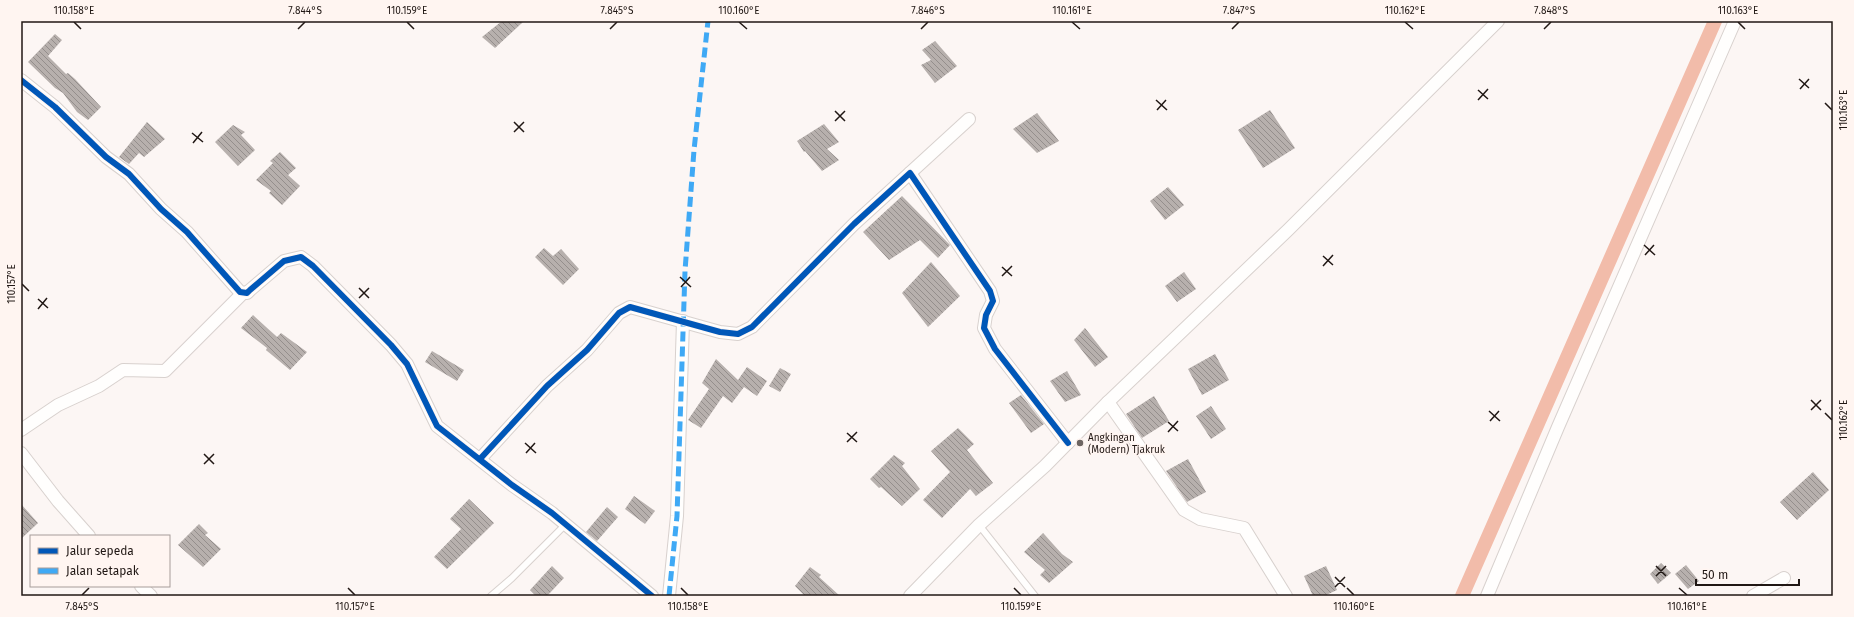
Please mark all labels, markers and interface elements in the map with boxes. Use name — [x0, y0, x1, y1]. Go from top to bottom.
text: 110.158°E — [54, 5, 94, 17]
text: 7.844°S — [288, 5, 322, 17]
text: 110.159°E — [387, 5, 427, 17]
text: 7.845°S — [600, 5, 634, 17]
text: 110.160°E — [718, 5, 760, 17]
text: 7.846°S — [911, 5, 945, 17]
text: 110.161°E — [1052, 5, 1092, 17]
text: 7.847°S — [1223, 5, 1256, 17]
text: 110.162°E — [1385, 5, 1425, 17]
text: 7.848°S — [1534, 5, 1568, 17]
text: 110.163°E — [1718, 5, 1758, 17]
text: 110.163°E — [1838, 90, 1850, 130]
text: 110.157°E — [6, 264, 18, 304]
text: 110.162°E — [1838, 400, 1850, 440]
place label: Angkingan (Modern) Tjakruk — [1088, 432, 1166, 456]
marker: Angkingan (Modern) Tjakruk — [1075, 438, 1085, 448]
legend — [30, 535, 170, 587]
text: Jalur sepeda — [66, 544, 134, 558]
scale bar — [1696, 561, 1799, 587]
text: Jalan setapak — [66, 564, 140, 578]
text: 50 m — [1702, 568, 1728, 582]
text: 7.845°S — [65, 601, 99, 613]
text: 110.157°E — [335, 601, 375, 613]
text: 110.158°E — [668, 601, 708, 613]
text: 110.159°E — [1001, 601, 1041, 613]
text: 110.160°E — [1333, 601, 1375, 613]
text: 110.161°E — [1667, 601, 1707, 613]

